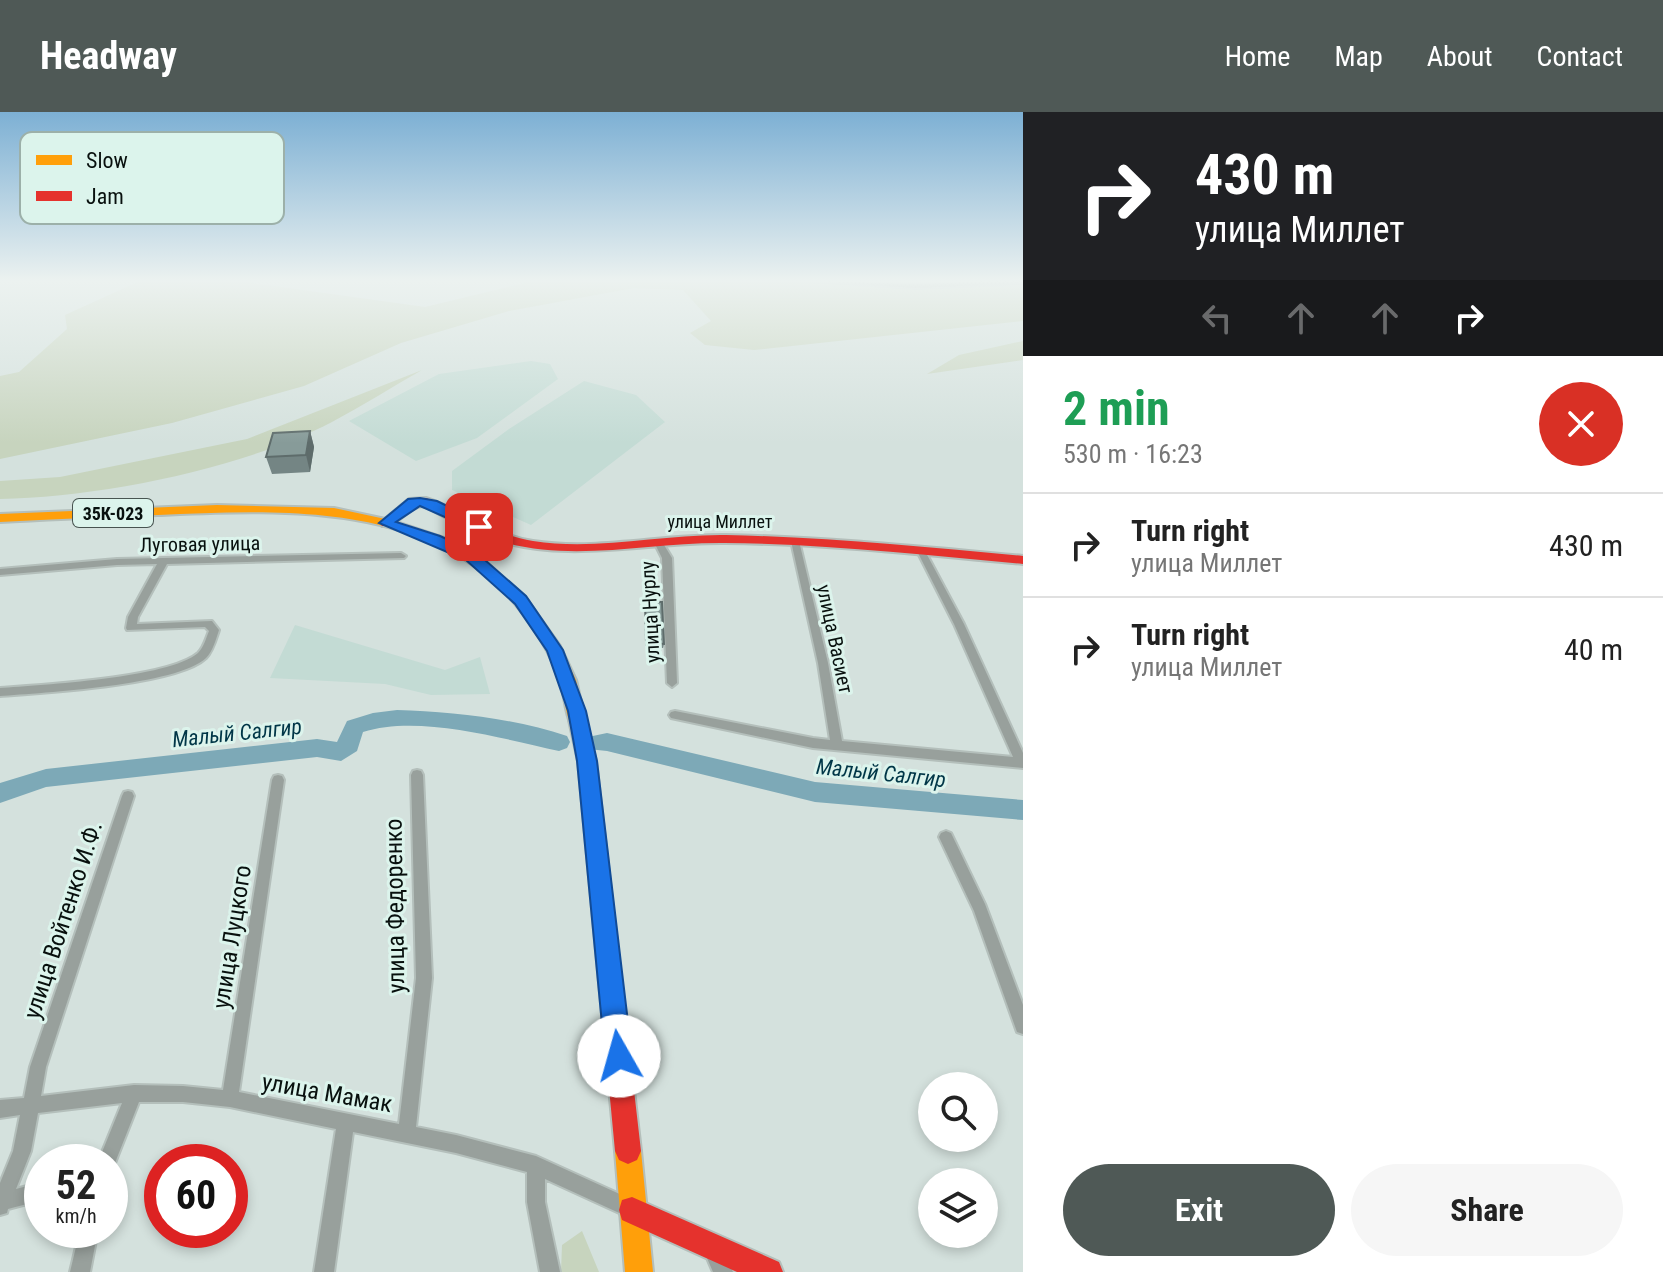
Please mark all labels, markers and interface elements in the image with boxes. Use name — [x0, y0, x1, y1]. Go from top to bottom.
text: Headway — [40, 34, 177, 78]
text: Home — [1225, 40, 1290, 73]
text: Map — [1334, 40, 1383, 73]
text: About — [1427, 40, 1493, 73]
text: Contact — [1537, 40, 1623, 73]
legend — [20, 132, 284, 224]
text: 430 m — [1195, 142, 1334, 208]
icon: right — [1063, 144, 1167, 248]
text: Slow — [86, 148, 128, 173]
text: Jam — [86, 184, 124, 209]
text: улица Миллет — [1195, 209, 1405, 251]
icon: left — [1195, 296, 1239, 340]
icon: ahead — [1279, 296, 1323, 340]
icon: ahead — [1363, 296, 1407, 340]
icon: right — [1447, 296, 1491, 340]
text: 2 min — [1063, 380, 1170, 437]
button: close — [1539, 382, 1623, 466]
text: 530 m · 16:23 — [1063, 439, 1203, 469]
pin — [445, 493, 513, 561]
road number: 35К-023 — [73, 499, 153, 527]
icon: arrive — [457, 505, 501, 549]
street label: улица Миллет — [668, 511, 773, 532]
text: Turn right — [1131, 513, 1249, 548]
icon: right — [1063, 523, 1107, 567]
text: 430 m — [1549, 528, 1623, 563]
street label: Луговая улица — [140, 531, 260, 557]
text: улица Миллет — [1131, 548, 1282, 578]
street label: улица Нурлу — [635, 560, 665, 664]
street label: улица Васиет — [812, 582, 858, 696]
text: Turn right — [1131, 617, 1249, 652]
icon: right — [1063, 627, 1107, 671]
text: 40 m — [1564, 632, 1623, 667]
text: улица Миллет — [1131, 652, 1282, 682]
water label: Малый Салгир — [171, 714, 303, 752]
water label: Малый Салгир — [815, 754, 947, 792]
street label: улица Войтенко И.Ф. — [18, 818, 108, 1022]
street label: улица Федоренко — [379, 818, 411, 994]
street label: улица Луцкого — [207, 863, 257, 1011]
position arrow — [577, 1014, 661, 1098]
street label: улица Мамак — [260, 1068, 395, 1118]
map controls — [918, 1072, 998, 1248]
button: search — [918, 1072, 998, 1152]
speed limit sign: 60 — [144, 1144, 248, 1248]
text: 52 — [56, 1162, 96, 1209]
button: Exit — [1063, 1164, 1335, 1256]
button: Share — [1351, 1164, 1623, 1256]
button: layers — [918, 1168, 998, 1248]
text: km/h — [55, 1204, 97, 1228]

